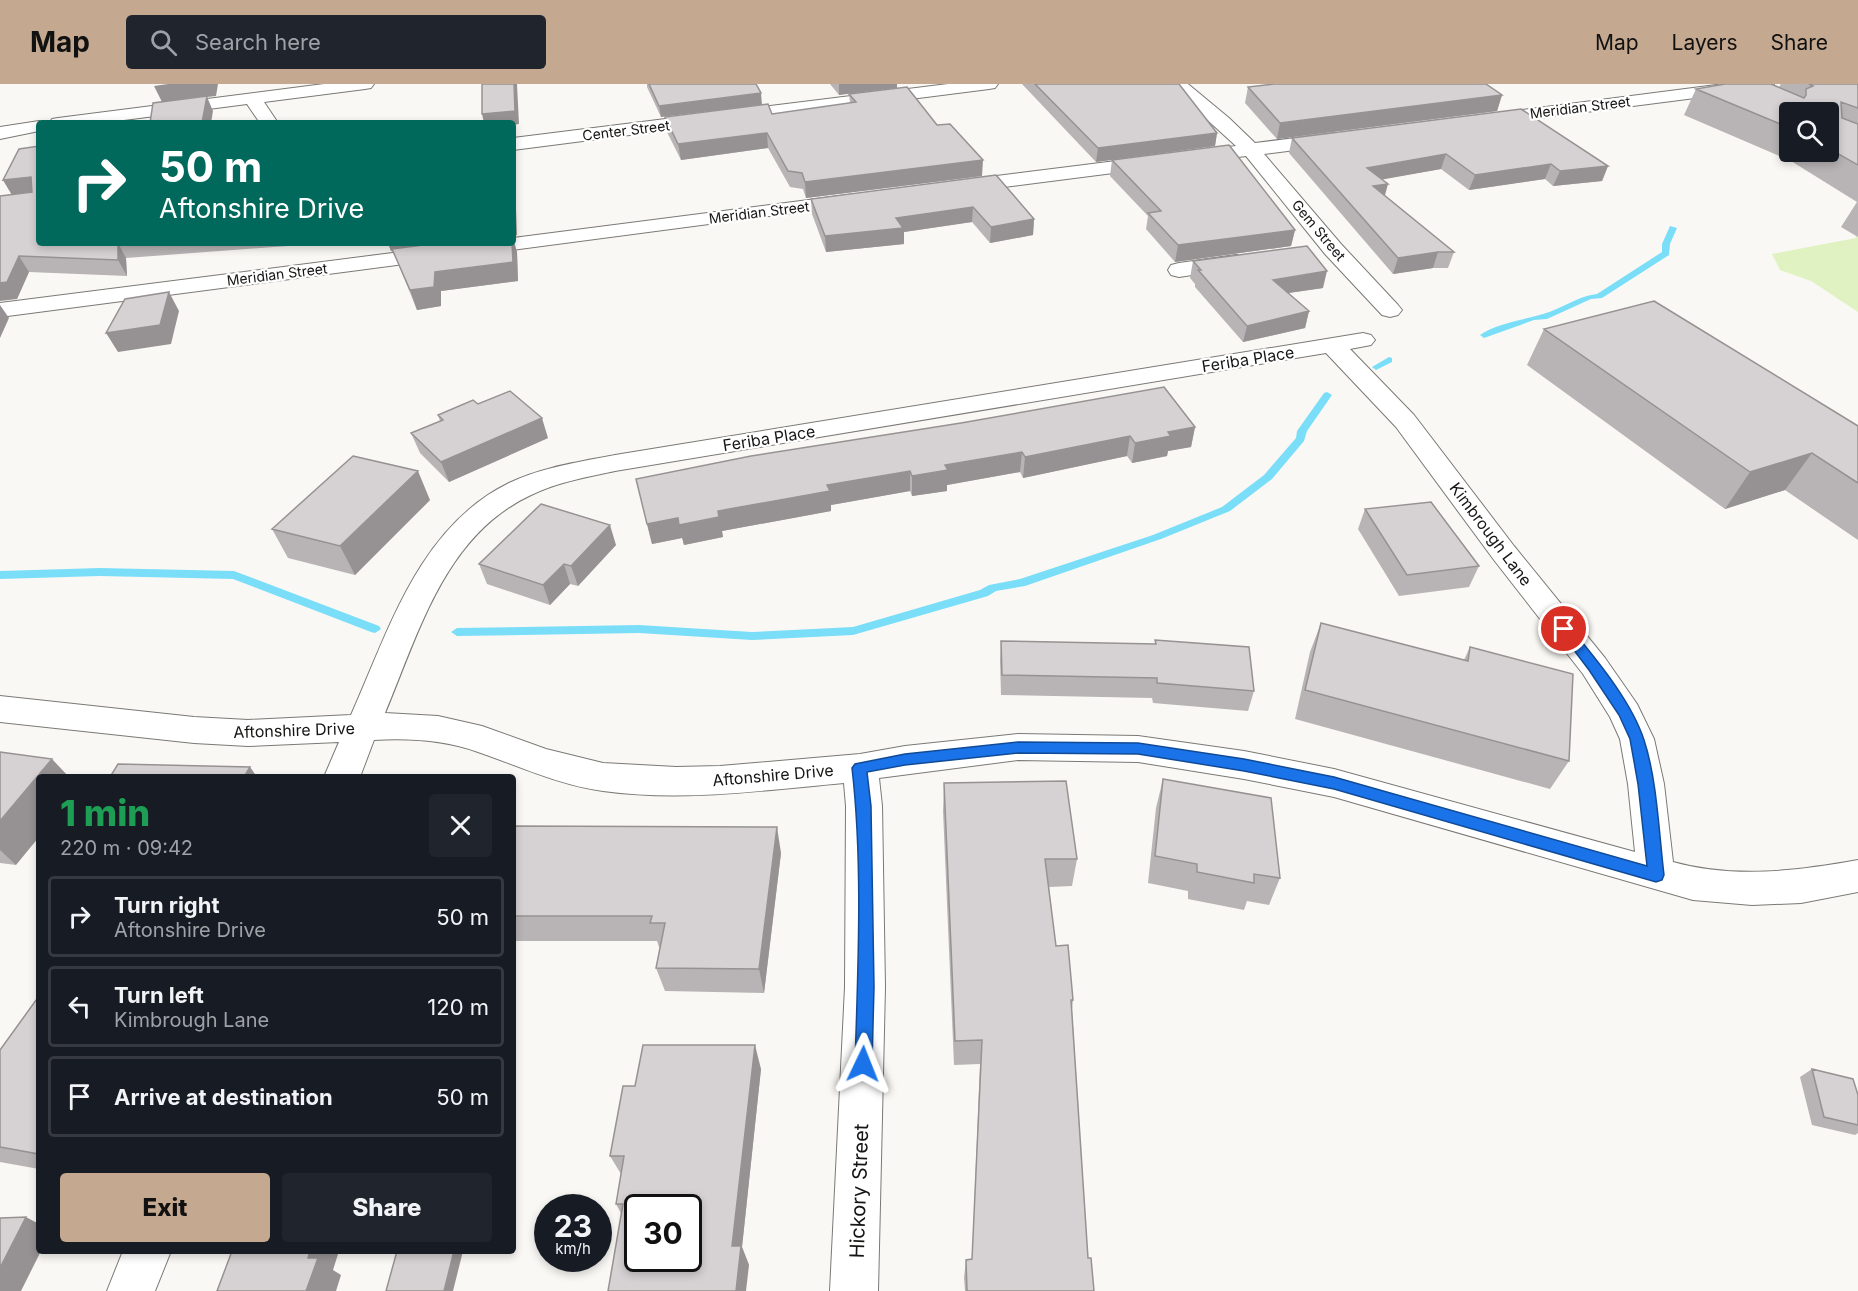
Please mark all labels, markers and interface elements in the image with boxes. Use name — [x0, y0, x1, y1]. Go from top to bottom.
search box — [126, 15, 546, 69]
text: Map — [30, 25, 90, 59]
icon: search — [147, 26, 180, 59]
text: Search here — [195, 29, 321, 55]
text: Map — [1595, 30, 1639, 55]
text: Layers — [1672, 30, 1738, 55]
text: Share — [1771, 30, 1828, 55]
street label: Meridian Street — [1529, 92, 1632, 122]
map controls — [1779, 102, 1839, 162]
button: search — [1779, 102, 1839, 162]
street label: Center Street — [581, 116, 671, 144]
text: 50 m — [159, 141, 262, 192]
icon: right — [60, 144, 138, 222]
text: Aftonshire Drive — [159, 192, 364, 225]
street label: Gem Street — [1289, 196, 1350, 264]
street label: Meridian Street — [708, 197, 811, 227]
street label: Meridian Street — [226, 259, 329, 289]
street label: Feriba Place — [1200, 342, 1296, 376]
street label: Feriba Place — [721, 421, 817, 455]
street label: Kimbrough Lane — [1446, 478, 1536, 590]
pin — [1538, 603, 1589, 654]
icon: arrive — [1547, 612, 1580, 645]
street label: Aftonshire Drive — [233, 718, 355, 742]
street label: Aftonshire Drive — [712, 760, 834, 790]
text: 1 min — [60, 791, 150, 835]
button: close — [429, 794, 492, 857]
text: 220 m · 09:42 — [60, 836, 193, 860]
text: Turn right — [114, 892, 220, 918]
icon: right — [63, 900, 96, 933]
text: 50 m — [436, 904, 489, 930]
text: Aftonshire Drive — [114, 918, 266, 942]
text: Turn left — [114, 982, 204, 1008]
icon: left — [63, 990, 96, 1023]
text: 120 m — [427, 994, 489, 1020]
text: Kimbrough Lane — [114, 1008, 269, 1032]
position arrow — [831, 1032, 895, 1096]
icon: arrive — [63, 1080, 96, 1113]
text: Arrive at destination — [114, 1084, 333, 1110]
text: 50 m — [436, 1084, 489, 1110]
street label: Hickory Street — [845, 1123, 873, 1259]
button: Exit — [60, 1173, 270, 1242]
button: Share — [282, 1173, 492, 1242]
speed limit sign: 30 — [624, 1194, 702, 1272]
text: 23 — [554, 1208, 592, 1244]
text: km/h — [555, 1239, 591, 1258]

